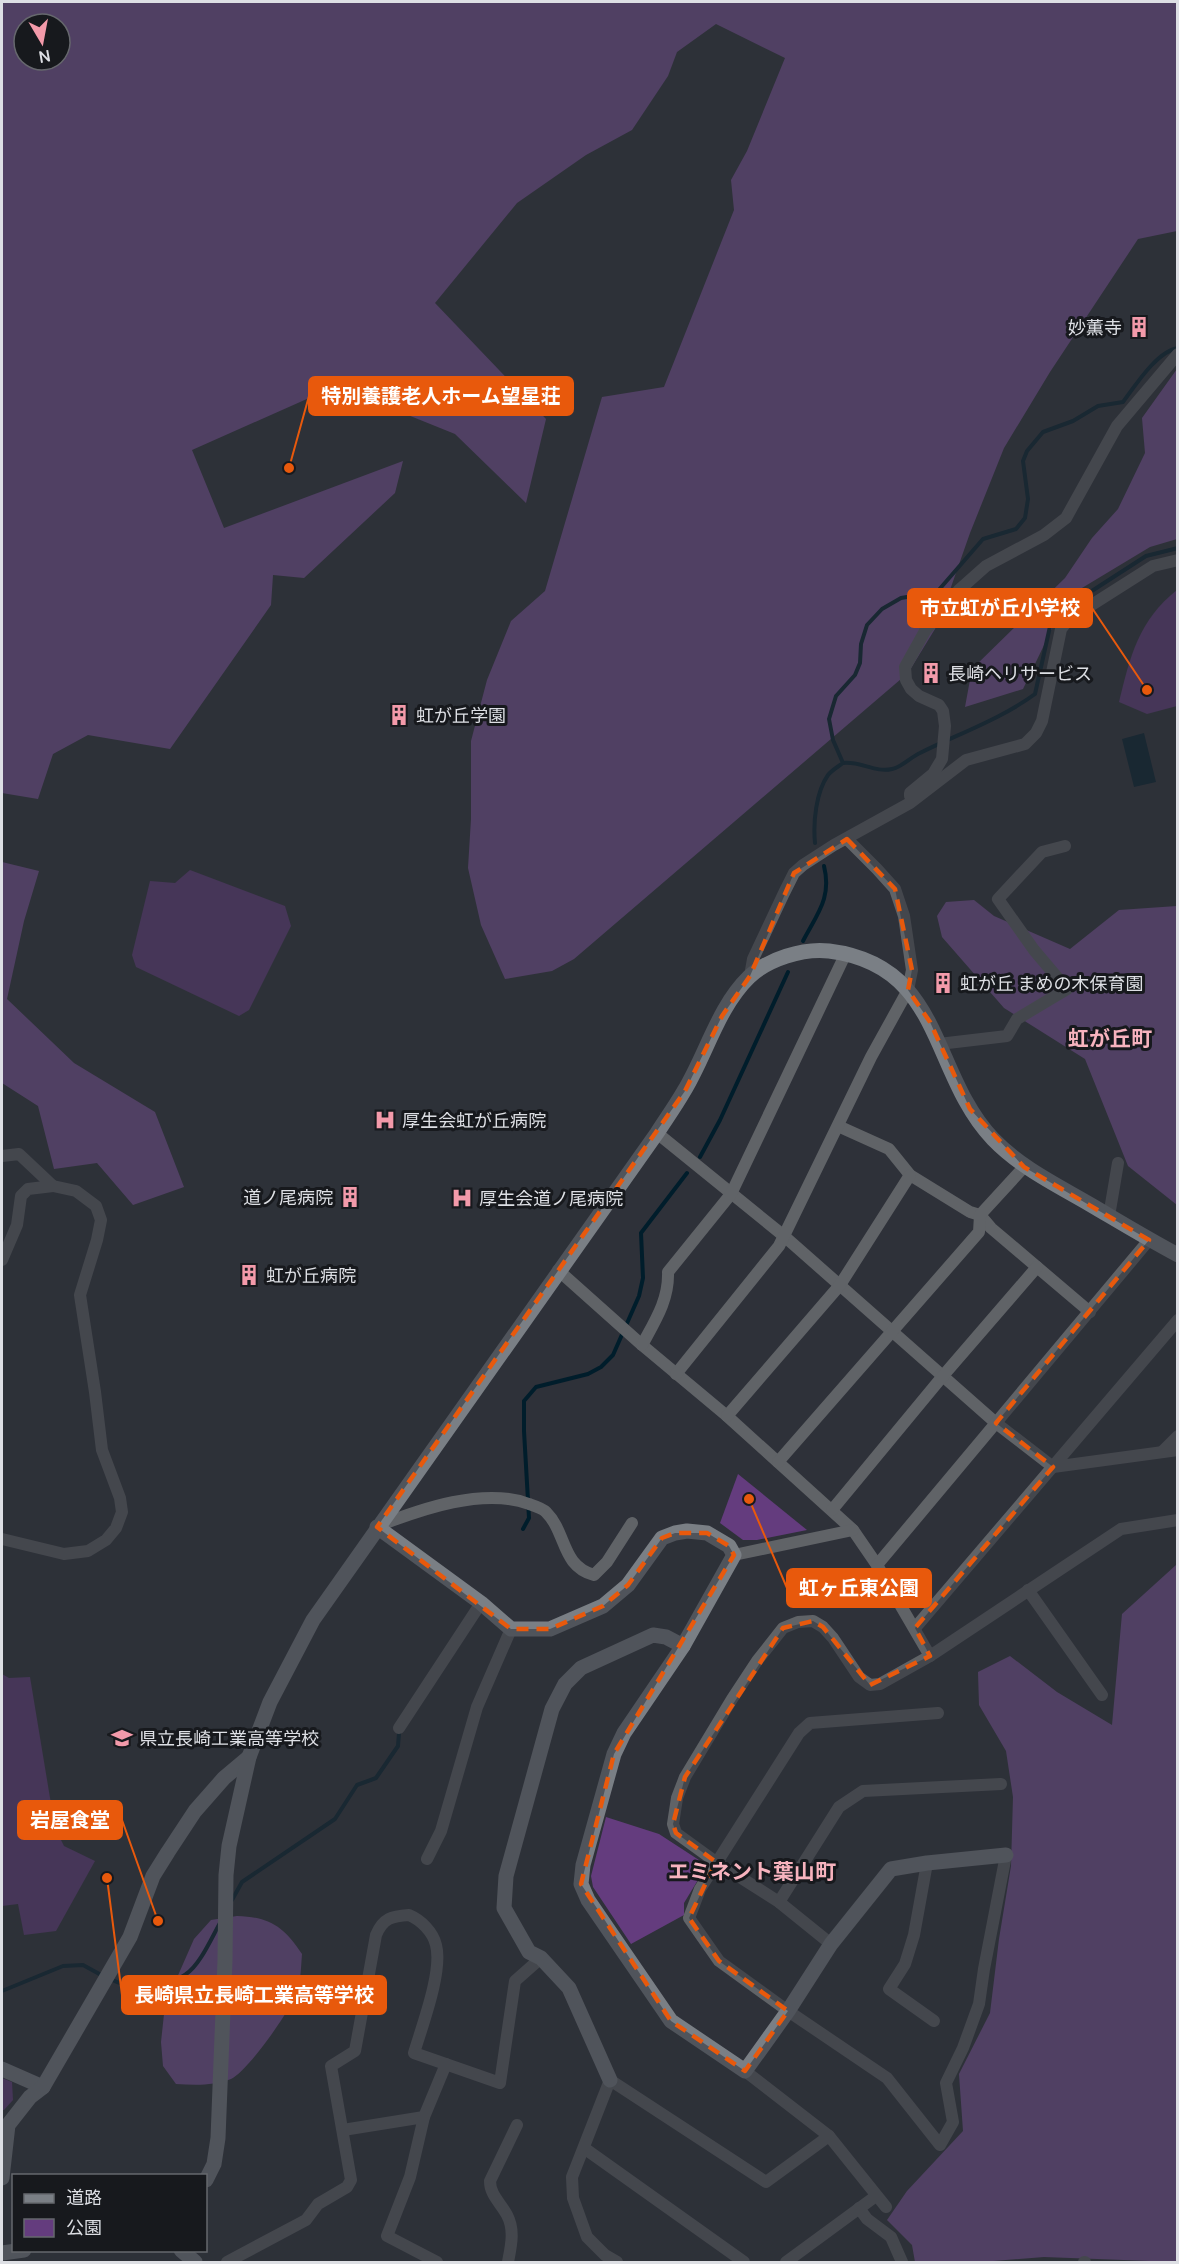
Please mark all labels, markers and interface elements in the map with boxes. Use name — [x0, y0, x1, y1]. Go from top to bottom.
north arrow — [12, 12, 72, 72]
text: N — [37, 45, 52, 69]
place label: 妙薫寺 — [1068, 315, 1122, 339]
building icon: 妙薫寺 — [1127, 315, 1151, 339]
callout: 特別養護老人ホーム望星荘 — [309, 377, 573, 415]
text: 特別養護老人ホーム望星荘 — [321, 382, 561, 409]
callout: 市立虹が丘小学校 — [908, 589, 1092, 627]
text: 市立虹が丘小学校 — [920, 594, 1080, 621]
building icon: 長崎ヘリサービス — [919, 661, 943, 685]
place label: 長崎ヘリサービス — [948, 661, 1092, 685]
building icon: 虹が丘学園 — [387, 703, 411, 727]
place label: 虹が丘学園 — [416, 703, 506, 727]
building icon: 虹が丘 まめの木保育園 — [931, 971, 955, 995]
place label: 虹が丘 まめの木保育園 — [960, 971, 1144, 995]
district label: 虹が丘町 — [1068, 1024, 1152, 1052]
hospital icon: 厚生会虹が丘病院 — [373, 1108, 397, 1132]
place label: 厚生会虹が丘病院 — [402, 1108, 546, 1132]
place label: 道ノ尾病院 — [243, 1185, 333, 1209]
building icon: 道ノ尾病院 — [338, 1185, 362, 1209]
hospital icon: 厚生会道ノ尾病院 — [450, 1186, 474, 1210]
place label: 厚生会道ノ尾病院 — [479, 1186, 623, 1210]
building icon: 虹が丘病院 — [237, 1263, 261, 1287]
place label: 虹が丘病院 — [266, 1263, 356, 1287]
callout: 虹ヶ丘東公園 — [787, 1569, 931, 1607]
text: 虹ヶ丘東公園 — [799, 1574, 919, 1601]
school or university icon: 県立長崎工業高等学校 — [110, 1726, 134, 1750]
place label: 県立長崎工業高等学校 — [139, 1726, 319, 1750]
callout: 岩屋食堂 — [18, 1801, 122, 1839]
text: 岩屋食堂 — [30, 1806, 110, 1833]
district label: エミネント葉山町 — [668, 1857, 836, 1885]
callout: 長崎県立長崎工業高等学校 — [122, 1976, 386, 2014]
text: 長崎県立長崎工業高等学校 — [134, 1981, 374, 2008]
legend — [12, 2174, 207, 2252]
text: 道路 — [66, 2185, 102, 2209]
text: 公園 — [66, 2215, 102, 2239]

